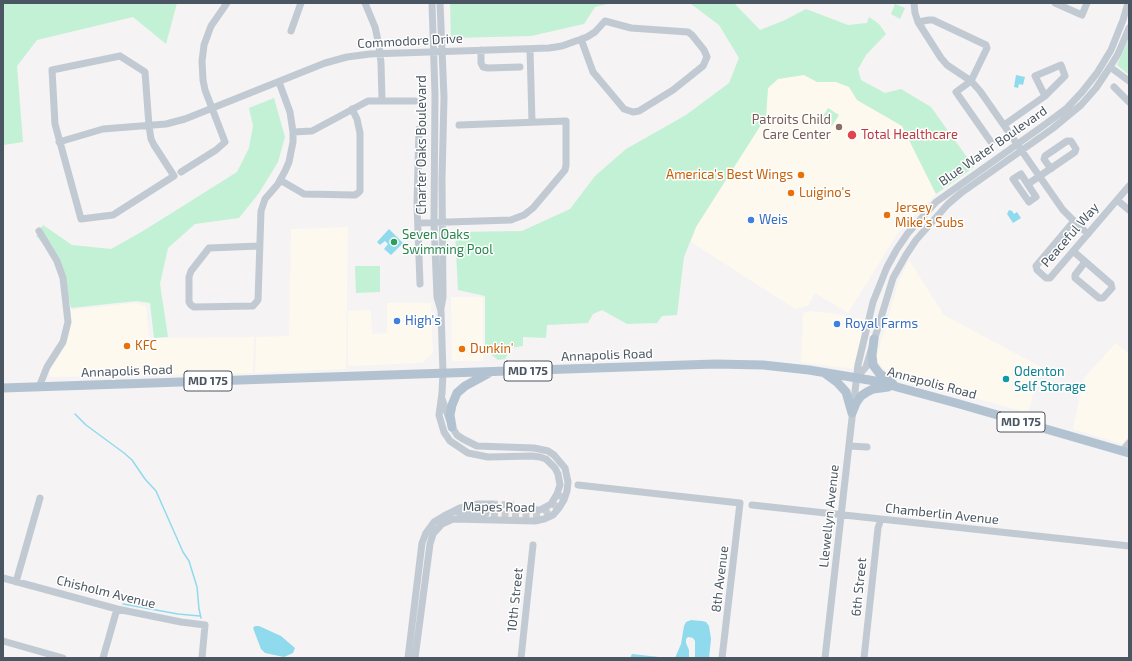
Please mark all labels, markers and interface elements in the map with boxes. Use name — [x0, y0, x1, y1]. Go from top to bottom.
street label: Commodore Drive — [357, 30, 463, 52]
street label: Charter Oaks Boulevard — [414, 75, 430, 215]
street label: Blue Water Boulevard — [936, 103, 1050, 189]
place label: Patroits Child Care Center — [752, 112, 831, 143]
marker: Patroits Child Care Center — [834, 122, 844, 132]
place label: Total Healthcare — [861, 127, 958, 143]
marker: Total Healthcare — [846, 129, 858, 141]
place label: America's Best Wings — [666, 167, 793, 183]
marker: America's Best Wings — [796, 170, 806, 180]
place label: Luigino's — [799, 185, 851, 201]
marker: Luigino's — [786, 188, 796, 198]
place label: Jersey Mike's Subs — [895, 200, 964, 231]
street label: Peaceful Way — [1038, 200, 1102, 270]
marker: Jersey Mike's Subs — [882, 210, 892, 220]
place label: Weis — [759, 212, 788, 228]
marker: Weis — [746, 215, 756, 225]
place label: Seven Oaks Swimming Pool — [402, 227, 493, 258]
marker: Seven Oaks Swimming Pool — [389, 237, 399, 247]
place label: High's — [405, 313, 441, 329]
marker: High's — [392, 316, 402, 326]
place label: Royal Farms — [845, 316, 918, 332]
marker: Royal Farms — [832, 319, 842, 329]
place label: KFC — [135, 338, 157, 354]
marker: KFC — [122, 341, 132, 351]
place label: Dunkin' — [470, 341, 514, 357]
marker: Dunkin' — [457, 344, 467, 354]
street label: Annapolis Road — [561, 346, 653, 364]
road number: MD 175 — [504, 361, 552, 381]
street label: Annapolis Road — [81, 362, 173, 380]
street label: Annapolis Road — [886, 364, 978, 402]
place label: Odenton Self Storage — [1014, 364, 1086, 395]
road number: MD 175 — [184, 371, 232, 391]
marker: Odenton Self Storage — [1001, 374, 1011, 384]
road number: MD 175 — [997, 412, 1045, 432]
street label: Llewellyn Avenue — [816, 464, 842, 568]
street label: Mapes Road — [463, 499, 535, 515]
street label: Chamberlin Avenue — [884, 500, 1000, 528]
street label: 8th Avenue — [708, 545, 732, 613]
street label: 6th Street — [848, 557, 870, 617]
street label: 10th Street — [504, 567, 526, 633]
street label: Chisholm Avenue — [55, 572, 157, 612]

